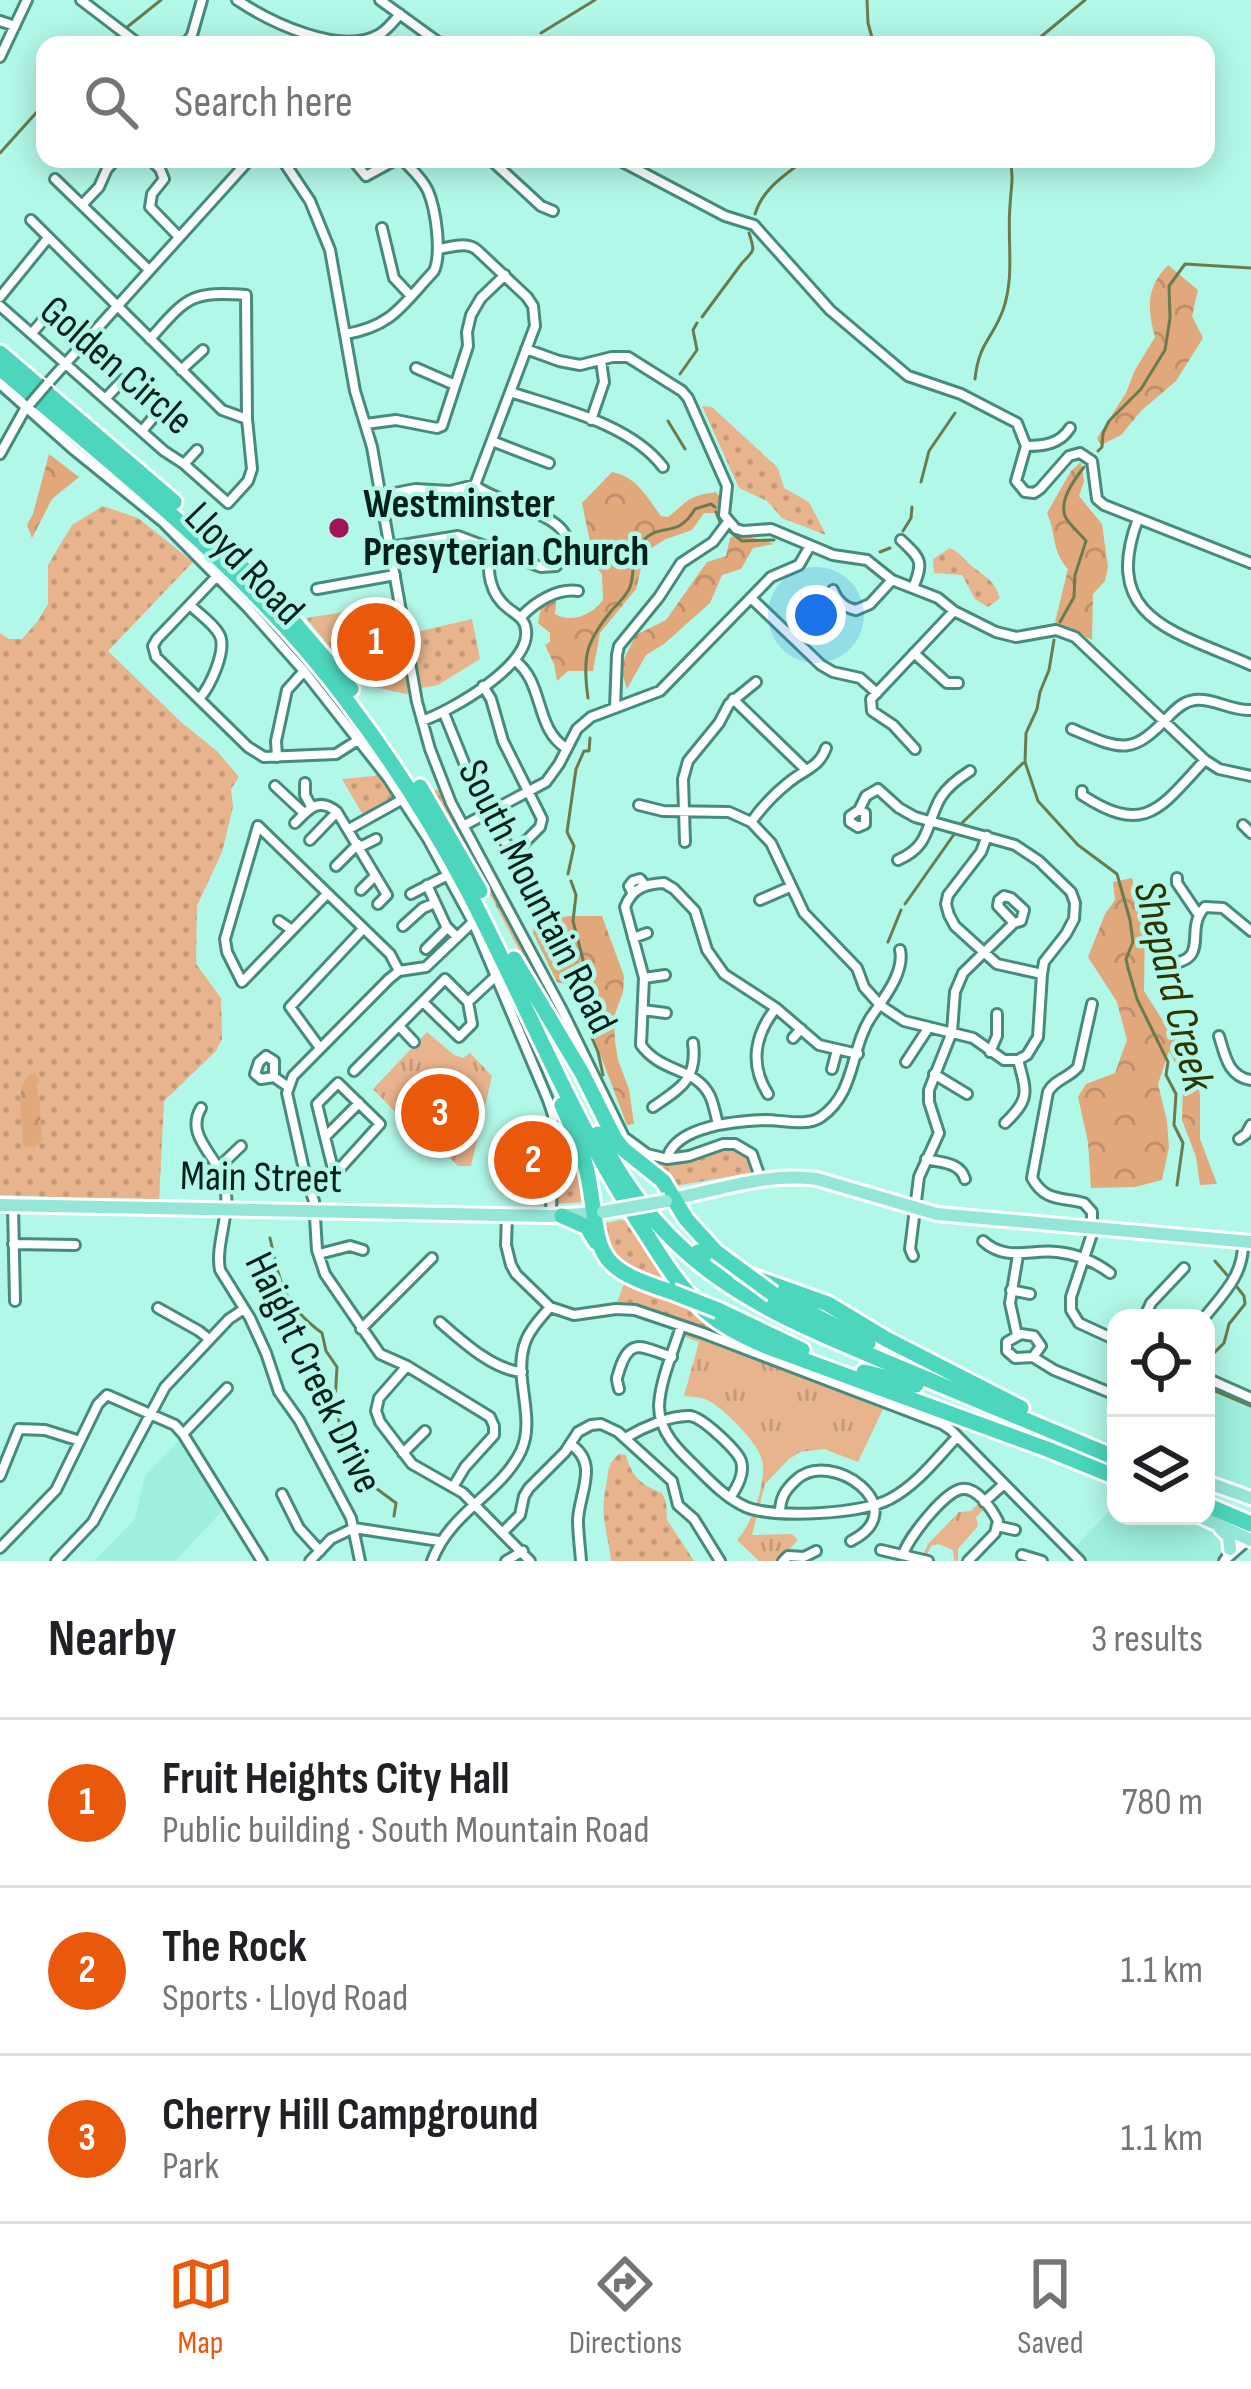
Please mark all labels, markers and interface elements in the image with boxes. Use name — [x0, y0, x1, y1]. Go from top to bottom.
search box — [36, 36, 1215, 168]
icon: search — [78, 69, 144, 135]
text: Search here — [174, 75, 353, 130]
street label: Golden Circle — [29, 286, 203, 446]
place label: Westminster Presyterian Church — [363, 479, 649, 578]
street label: Lloyd Road — [173, 492, 315, 636]
marker: Westminster Presyterian Church — [326, 515, 352, 541]
your location — [786, 585, 846, 645]
pin: 1 — [337, 597, 415, 687]
street label: South Mountain Road — [446, 752, 628, 1042]
water label: Shepard Creek — [1120, 875, 1226, 1098]
pin: 3 — [401, 1068, 479, 1158]
pin: 2 — [494, 1115, 572, 1205]
street label: Main Street — [179, 1151, 343, 1205]
street label: Haight Creek Drive — [233, 1244, 393, 1502]
map controls — [1107, 1309, 1215, 1525]
button: locate — [1107, 1309, 1215, 1417]
button: layers — [1107, 1417, 1215, 1525]
text: Nearby — [48, 1609, 177, 1670]
text: 3 results — [1091, 1616, 1203, 1663]
text: Fruit Heights City Hall — [162, 1752, 509, 1807]
text: 1 — [79, 1779, 95, 1826]
text: 780 m — [1122, 1779, 1203, 1826]
text: Public building · South Mountain Road — [162, 1807, 649, 1854]
text: The Rock — [162, 1920, 307, 1975]
text: 2 — [78, 1947, 96, 1994]
text: 1.1 km — [1121, 1947, 1203, 1994]
text: Sports · Lloyd Road — [162, 1975, 408, 2022]
text: Cherry Hill Campground — [162, 2088, 538, 2143]
text: 3 — [78, 2115, 96, 2162]
text: 1.1 km — [1121, 2115, 1203, 2162]
text: Park — [162, 2143, 219, 2190]
tab: Map — [168, 2251, 234, 2363]
tab: Directions — [569, 2251, 682, 2363]
tab: Saved — [1017, 2251, 1083, 2363]

